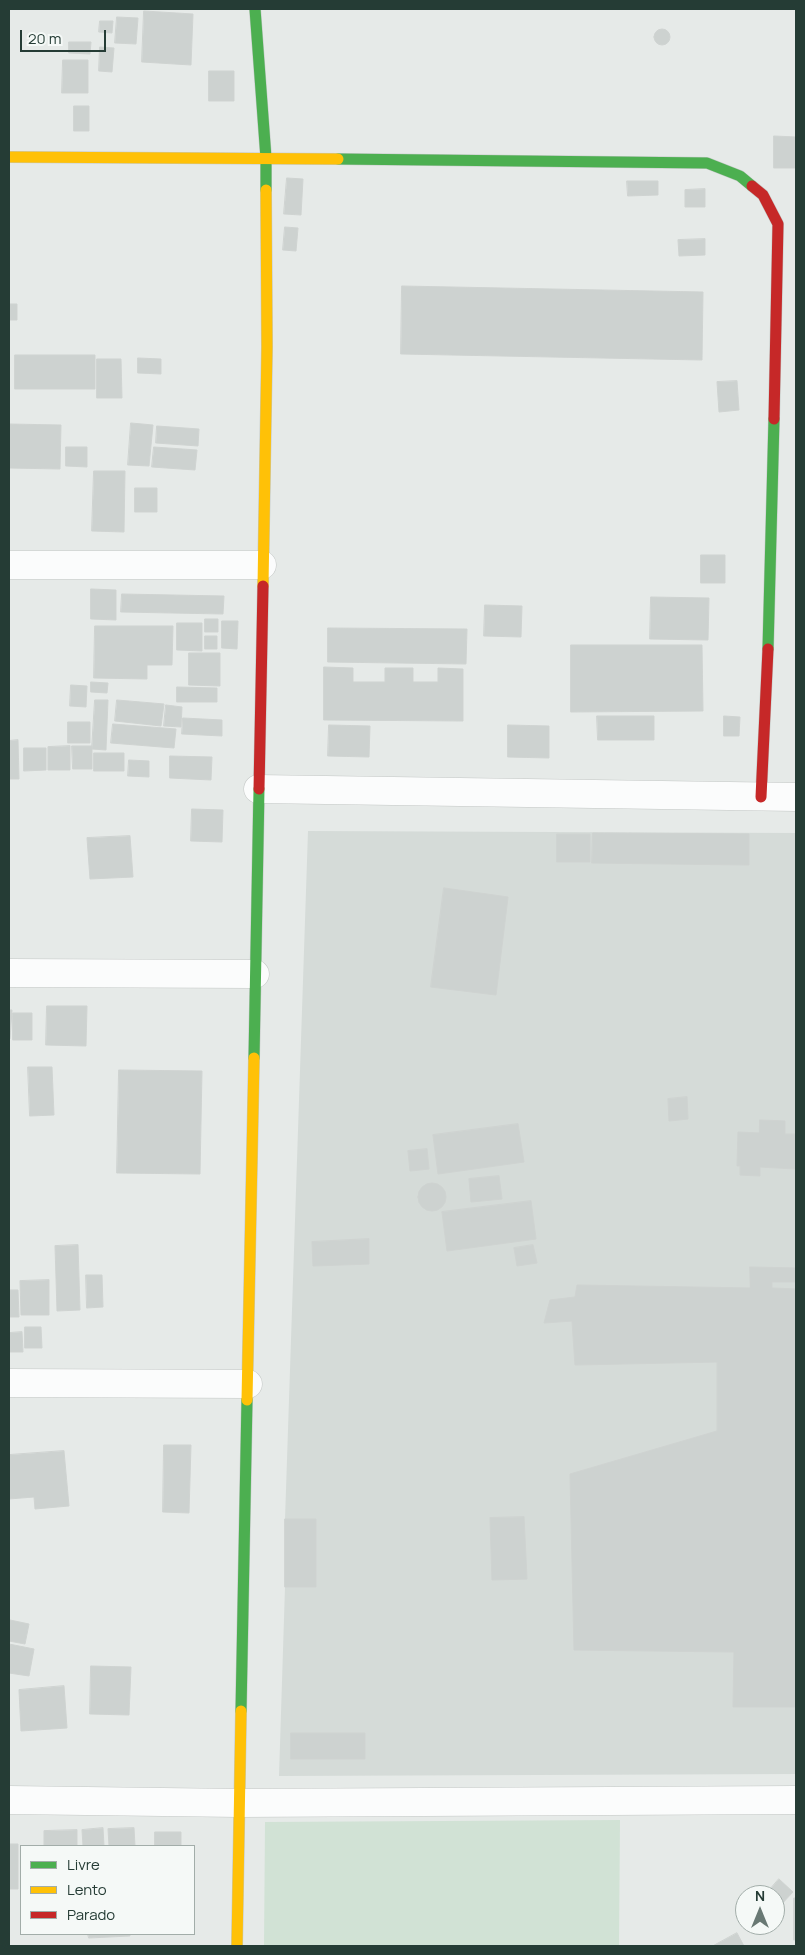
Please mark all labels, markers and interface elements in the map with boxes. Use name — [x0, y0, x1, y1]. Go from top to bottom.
scale bar — [22, 20, 109, 52]
text: 20 m — [28, 28, 61, 49]
legend — [20, 1845, 195, 1935]
text: Livre — [67, 1854, 100, 1875]
text: Lento — [67, 1879, 107, 1900]
north arrow — [735, 1885, 785, 1935]
text: N — [755, 1886, 765, 1905]
text: Parado — [67, 1904, 115, 1925]

